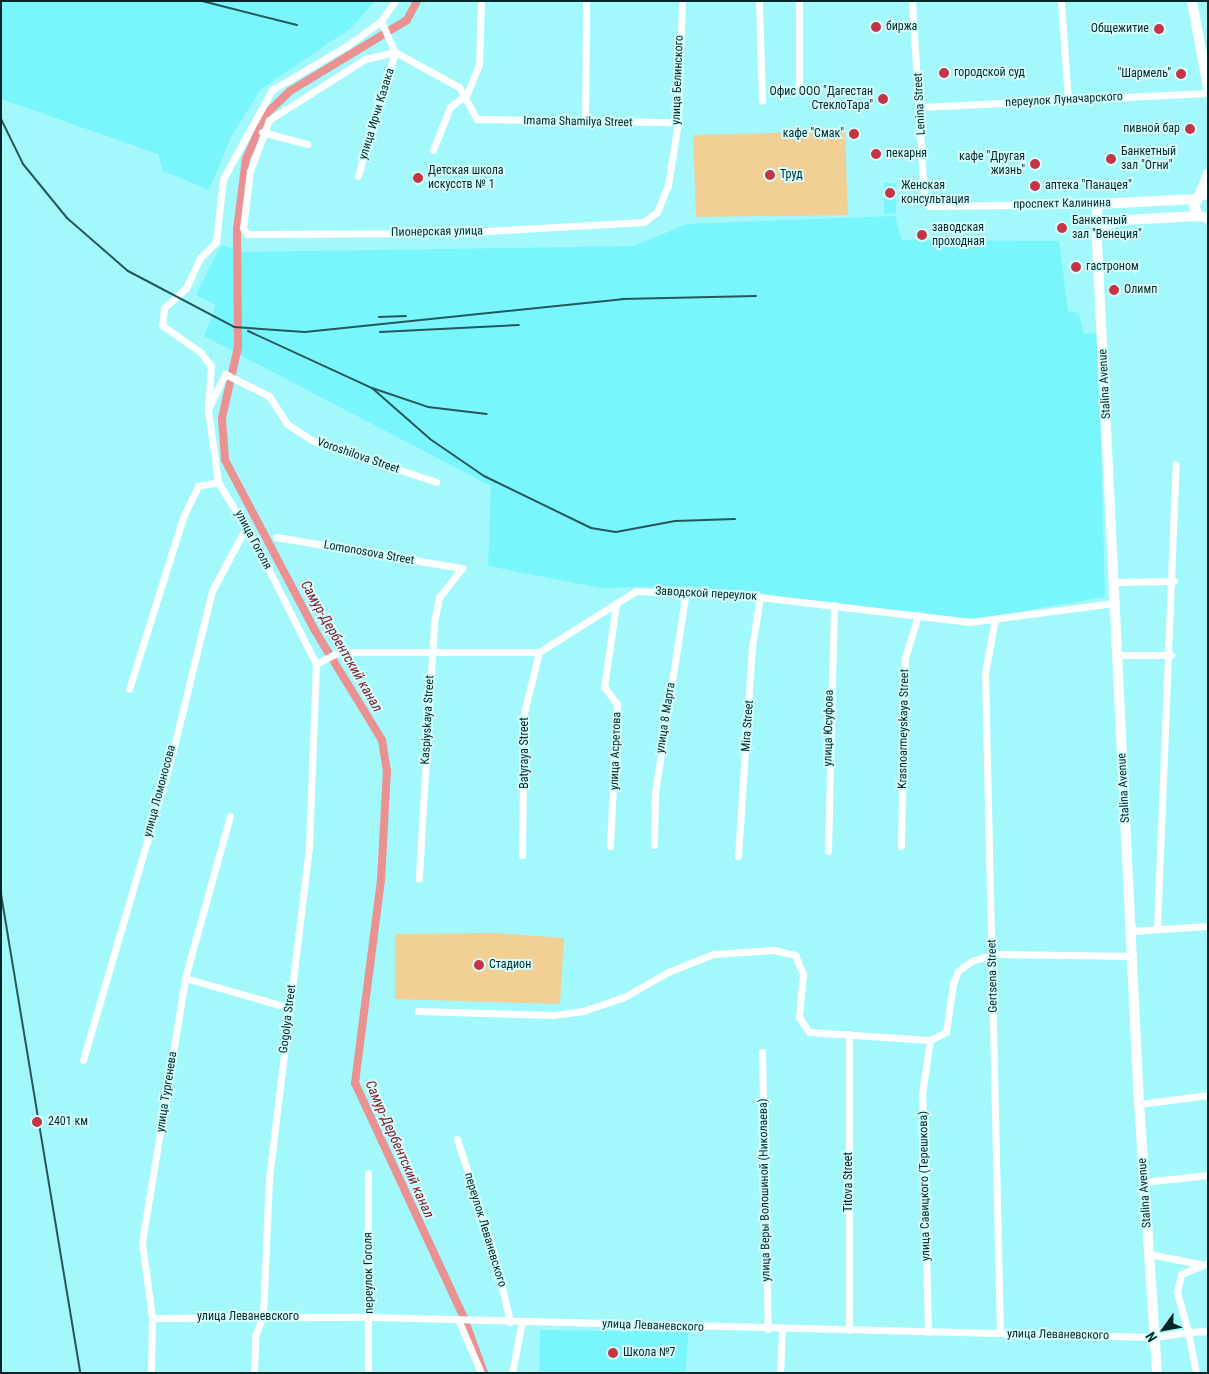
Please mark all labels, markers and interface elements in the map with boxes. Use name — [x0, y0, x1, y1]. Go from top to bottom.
place label: биржа — [886, 20, 917, 34]
marker: биржа — [870, 21, 882, 33]
place label: Общежитие — [1091, 22, 1149, 36]
marker: Общежитие — [1153, 23, 1165, 35]
street label: улица Белинского — [669, 35, 687, 125]
place label: городской суд — [954, 66, 1025, 80]
street label: улица Ирчи Казака — [356, 67, 398, 161]
marker: городской суд — [938, 67, 950, 79]
place label: "Шармель" — [1117, 67, 1171, 81]
marker: "Шармель" — [1175, 68, 1187, 80]
street label: Lenina Street — [911, 72, 929, 136]
place label: Офис ООО "Дагестан СтеклоТара" — [770, 85, 873, 113]
street label: переулок Луначарского — [1005, 90, 1123, 110]
marker: Офис ООО "Дагестан СтеклоТара" — [877, 93, 889, 105]
street label: Imama Shamilya Street — [523, 114, 633, 130]
place label: пивной бар — [1123, 122, 1180, 136]
marker: пивной бар — [1184, 123, 1196, 135]
place label: кафе "Смак" — [783, 127, 844, 141]
marker: кафе "Смак" — [848, 128, 860, 140]
place label: Банкетный зал "Огни" — [1121, 145, 1176, 173]
place label: пекарня — [886, 147, 927, 161]
marker: пекарня — [870, 148, 882, 160]
place label: кафе "Другая жизнь" — [959, 150, 1025, 178]
marker: Банкетный зал "Огни" — [1105, 153, 1117, 165]
marker: кафе "Другая жизнь" — [1029, 158, 1041, 170]
place label: Детская школа искусств № 1 — [428, 164, 504, 192]
place label: Труд — [780, 168, 803, 182]
marker: Труд — [764, 169, 776, 181]
marker: Детская школа искусств № 1 — [412, 172, 424, 184]
place label: Женская консультация — [901, 179, 969, 207]
place label: аптека "Панацея" — [1045, 179, 1132, 193]
marker: аптека "Панацея" — [1029, 180, 1041, 192]
marker: Женская консультация — [883, 186, 897, 200]
street label: проспект Калинина — [1013, 196, 1111, 212]
place label: Банкетный зал "Венеция" — [1072, 214, 1142, 242]
place label: заводская проходная — [932, 221, 985, 249]
marker: Банкетный зал "Венеция" — [1056, 222, 1068, 234]
street label: Пионерская улица — [391, 224, 483, 240]
marker: заводская проходная — [916, 229, 928, 241]
place label: гастроном — [1086, 260, 1139, 274]
marker: гастроном — [1070, 261, 1082, 273]
place label: Олимп — [1124, 283, 1157, 297]
marker: Олимп — [1108, 284, 1120, 296]
street label: Stalina Avenue — [1096, 349, 1114, 419]
street label: Voroshilova Street — [315, 435, 401, 477]
street label: улица Гоголя — [231, 508, 275, 572]
street label: Lomonosova Street — [323, 538, 415, 568]
water label: Самур-Дербентский канал — [297, 577, 387, 715]
street label: Заводской переулок — [655, 584, 757, 604]
street label: Krasnoarmeyskaya Street — [896, 669, 912, 789]
street label: Kaspiyskaya Street — [418, 675, 438, 765]
street label: улица 8 Марта — [653, 682, 679, 754]
street label: улица Юсуфова — [821, 689, 837, 767]
street label: Mira Street — [739, 700, 757, 752]
street label: улица Асретова — [607, 712, 625, 790]
street label: Batyraya Street — [518, 717, 532, 789]
street label: улица Ломоносова — [141, 744, 179, 838]
street label: Stalina Avenue — [1115, 753, 1133, 823]
street label: Gertsena Street — [985, 939, 1001, 1013]
place label: Стадион — [489, 958, 531, 972]
marker: Стадион — [473, 959, 485, 971]
street label: Gogolya Street — [277, 984, 299, 1054]
street label: улица Тургенева — [153, 1050, 181, 1134]
water label: Самур-Дербентский канал — [362, 1078, 438, 1220]
street label: улица Веры Волошиной (Николаева) — [756, 1098, 774, 1282]
street label: улица Савицкого (Терешкова) — [916, 1111, 934, 1261]
marker: 2401 км — [30, 1115, 44, 1129]
place label: 2401 км — [48, 1115, 88, 1129]
street label: Titova Street — [842, 1152, 856, 1212]
street label: Stalina Avenue — [1135, 1158, 1155, 1228]
street label: переулок Леваневского — [461, 1171, 509, 1289]
street label: переулок Гоголя — [361, 1232, 377, 1314]
north arrow — [1139, 1304, 1189, 1354]
street label: улица Леваневского — [197, 1310, 299, 1324]
street label: улица Леваневского — [602, 1317, 704, 1335]
street label: улица Леваневского — [1007, 1327, 1109, 1343]
text: N — [1142, 1329, 1160, 1345]
place label: Школа №7 — [623, 1346, 676, 1360]
marker: Школа №7 — [607, 1347, 619, 1359]

